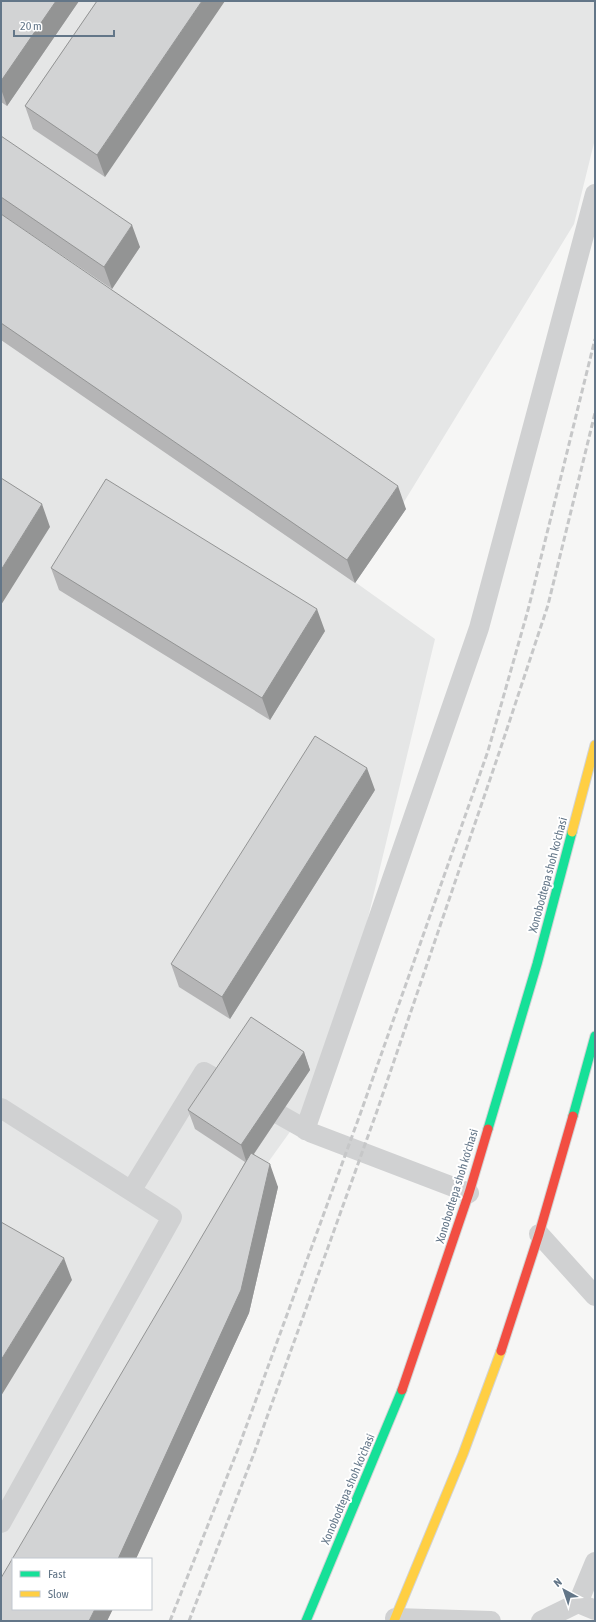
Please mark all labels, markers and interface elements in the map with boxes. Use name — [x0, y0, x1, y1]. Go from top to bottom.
scale bar — [14, 12, 114, 38]
text: 20 m — [20, 19, 42, 33]
street label: Xonobodtepa shoh ko'chasi — [526, 816, 570, 934]
street label: Xonobodtepa shoh ko'chasi — [433, 1127, 481, 1245]
street label: Xonobodtepa shoh ko'chasi — [318, 1432, 378, 1546]
legend — [12, 1558, 152, 1610]
text: Fast — [48, 1567, 66, 1581]
north arrow — [544, 1570, 584, 1610]
text: N — [551, 1576, 564, 1589]
text: Slow — [48, 1587, 69, 1601]

